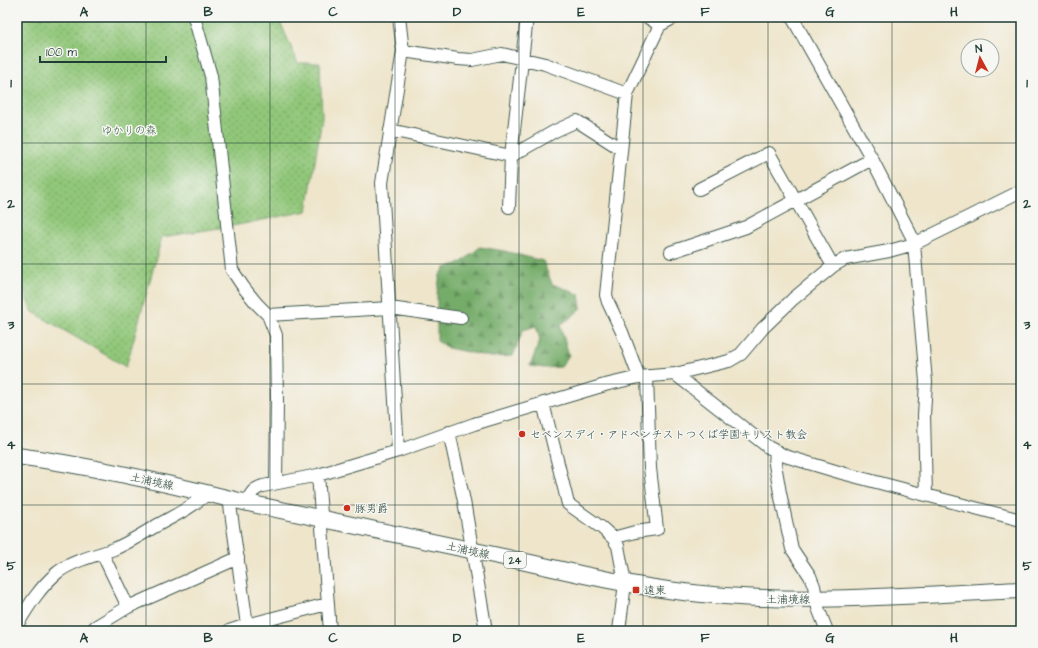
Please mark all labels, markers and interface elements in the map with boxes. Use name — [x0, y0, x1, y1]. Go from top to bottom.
text: A — [80, 3, 89, 21]
text: B — [203, 3, 213, 21]
text: C — [328, 3, 338, 21]
text: D — [453, 3, 462, 21]
text: E — [577, 3, 585, 21]
text: F — [700, 3, 710, 21]
text: G — [825, 3, 835, 21]
text: H — [950, 3, 958, 21]
scale bar — [40, 38, 166, 64]
north arrow — [960, 38, 1000, 78]
text: N — [975, 41, 983, 56]
text: 100 m — [46, 44, 77, 61]
text: 1 — [10, 74, 12, 92]
text: 1 — [1026, 74, 1028, 92]
park label: ゆかりの森 — [102, 123, 157, 138]
text: 2 — [6, 195, 15, 213]
text: 2 — [1022, 195, 1031, 213]
text: 3 — [7, 316, 15, 334]
text: 3 — [1023, 316, 1031, 334]
place label: セベンスデイ・アドベンチストつくば学園キリスト教会 — [530, 427, 807, 442]
marker: セベンスデイ・アドベンチストつくば学園キリスト教会 — [517, 429, 527, 439]
text: 4 — [7, 436, 16, 454]
text: 4 — [1023, 436, 1032, 454]
street label: 土浦境線 — [129, 470, 175, 493]
place label: 豚男爵 — [355, 501, 388, 516]
marker: 豚男爵 — [342, 503, 352, 513]
street label: 土浦境線 — [445, 539, 491, 562]
road number: 24 — [504, 552, 526, 568]
text: 5 — [6, 557, 16, 575]
text: 5 — [1022, 557, 1032, 575]
place label: 遠東 — [644, 583, 666, 598]
marker: 遠東 — [631, 585, 641, 595]
street label: 土浦境線 — [766, 592, 810, 607]
text: A — [80, 629, 89, 647]
text: B — [203, 629, 213, 647]
text: C — [328, 629, 338, 647]
text: D — [453, 629, 462, 647]
text: E — [577, 629, 585, 647]
text: F — [700, 629, 710, 647]
text: G — [825, 629, 835, 647]
text: H — [950, 629, 958, 647]

